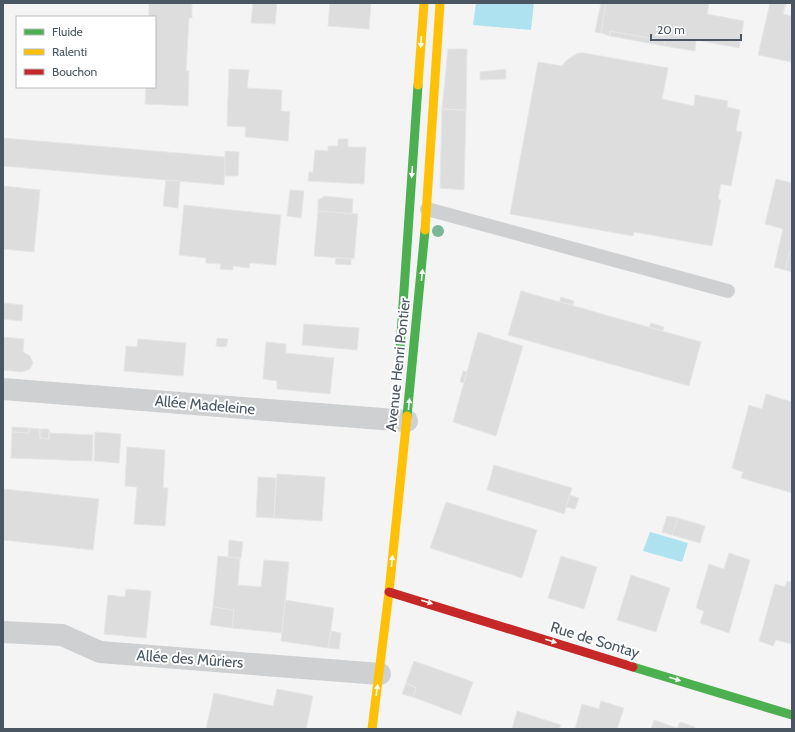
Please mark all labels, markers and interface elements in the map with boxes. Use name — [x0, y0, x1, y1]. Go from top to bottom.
legend — [16, 16, 156, 88]
scale bar — [651, 16, 741, 42]
text: 20 m — [657, 22, 685, 37]
text: Fluide — [52, 24, 83, 39]
one-way arrow — [417, 36, 424, 48]
text: Ralenti — [52, 44, 87, 59]
text: Bouchon — [52, 64, 98, 79]
one-way arrow — [408, 166, 415, 178]
one-way arrow — [418, 269, 425, 281]
street label: Avenue Henri Pontier — [382, 297, 414, 433]
street label: Allée Madeleine — [154, 392, 256, 418]
one-way arrow — [405, 398, 412, 410]
one-way arrow — [389, 555, 396, 567]
one-way arrow — [421, 599, 433, 605]
street label: Rue de Sontay — [548, 618, 642, 662]
one-way arrow — [545, 638, 557, 644]
street label: Allée des Mûriers — [136, 646, 244, 672]
one-way arrow — [670, 676, 682, 682]
one-way arrow — [374, 684, 380, 696]

